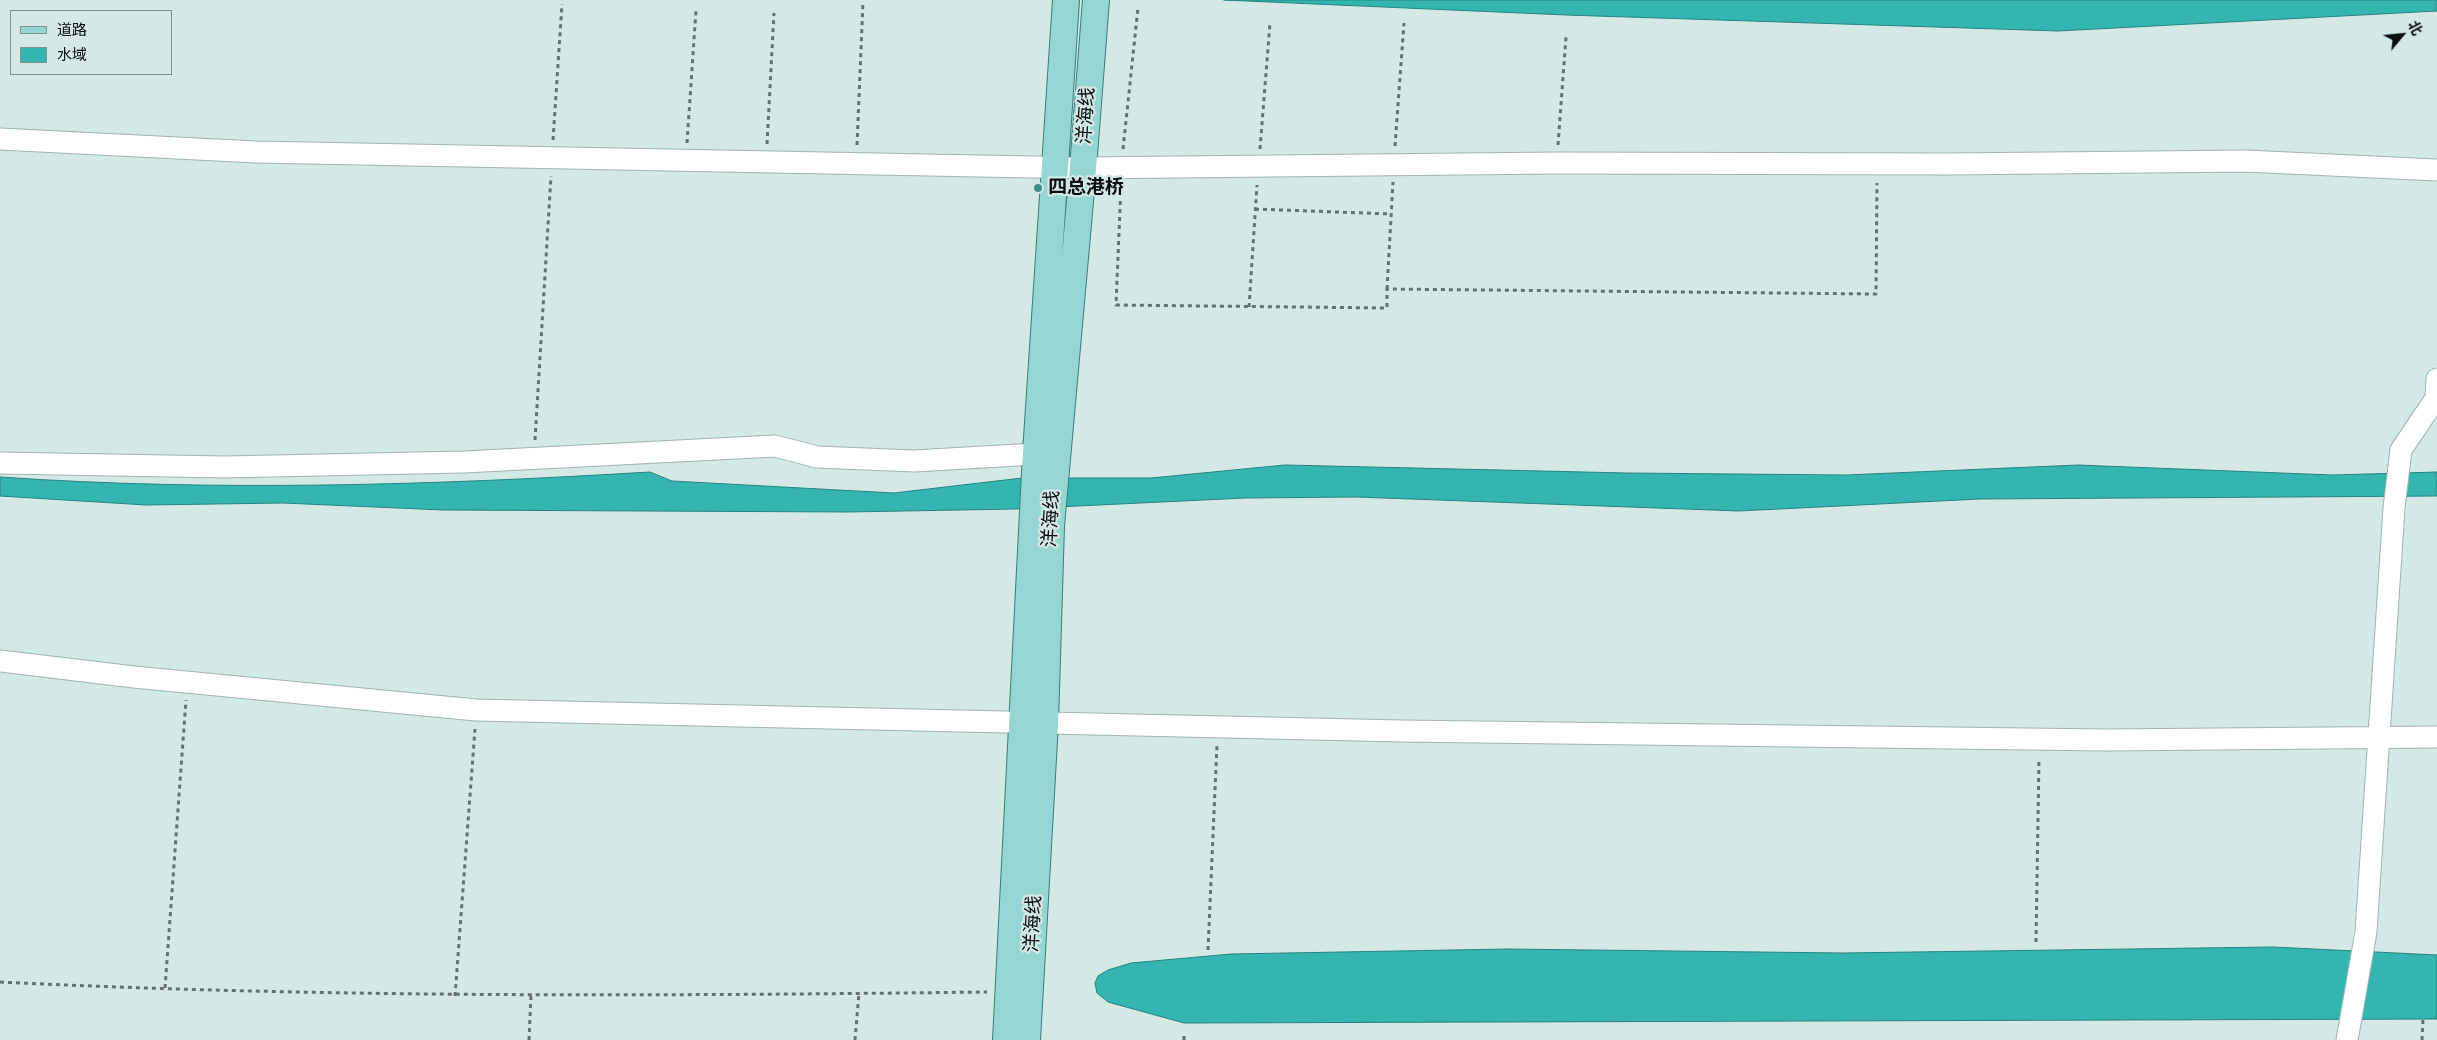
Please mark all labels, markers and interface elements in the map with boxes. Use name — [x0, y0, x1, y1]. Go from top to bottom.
legend — [10, 10, 172, 75]
north arrow — [2377, 10, 2427, 60]
text: 北 — [2403, 17, 2428, 39]
text: 道路 — [57, 18, 87, 41]
text: 水域 — [57, 43, 87, 66]
street label: 洋海线 — [1074, 87, 1100, 145]
place label: 四总港桥 — [1048, 177, 1124, 199]
marker: 四总港桥 — [1032, 182, 1044, 194]
street label: 洋海线 — [1039, 490, 1065, 548]
street label: 洋海线 — [1021, 895, 1047, 953]

